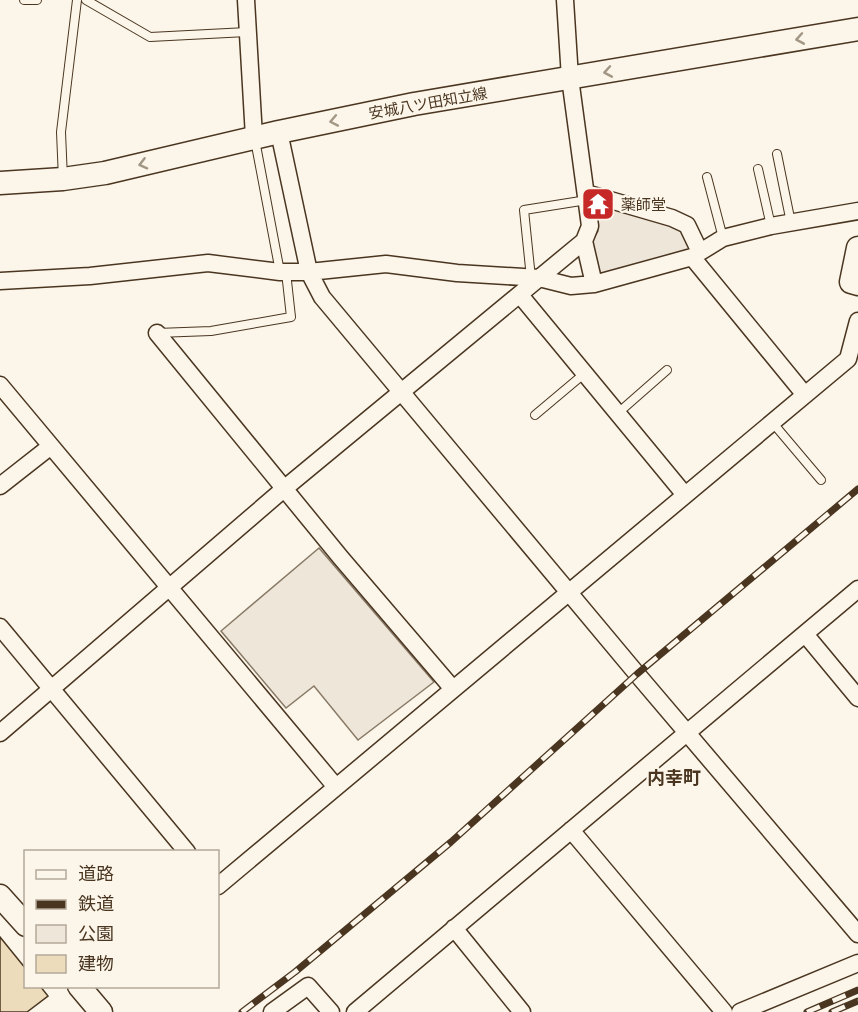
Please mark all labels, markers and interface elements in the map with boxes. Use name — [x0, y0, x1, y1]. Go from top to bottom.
one-way arrow — [796, 32, 805, 44]
one-way arrow — [604, 65, 613, 77]
street label: 安城八ツ田知立線 — [367, 84, 489, 122]
one-way arrow — [329, 113, 339, 126]
one-way arrow — [139, 156, 149, 169]
temple icon: 薬師堂 — [580, 186, 616, 222]
place label: 薬師堂 — [621, 196, 666, 213]
district label: 内幸町 — [647, 768, 701, 788]
legend — [24, 850, 219, 988]
text: 道路 — [78, 864, 114, 884]
text: 鉄道 — [78, 894, 114, 914]
text: 公園 — [78, 924, 114, 944]
text: 建物 — [78, 954, 114, 974]

